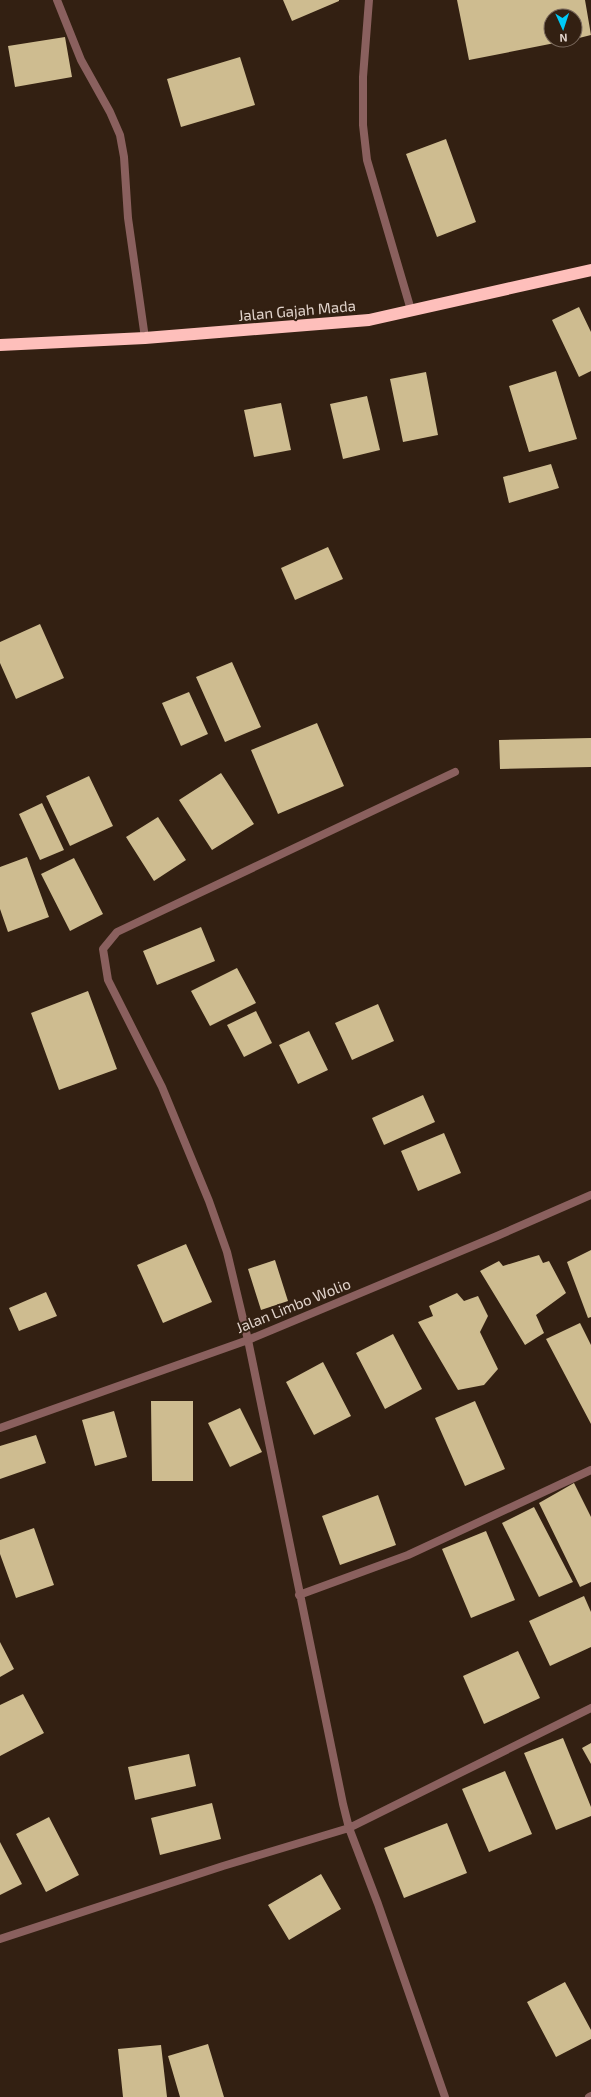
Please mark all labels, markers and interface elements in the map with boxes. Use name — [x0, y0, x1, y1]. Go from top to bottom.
north arrow — [543, 8, 583, 48]
text: N — [559, 32, 568, 45]
street label: Jalan Gajah Mada — [237, 296, 357, 325]
street label: Jalan Limbo Wolio — [233, 1274, 353, 1336]

